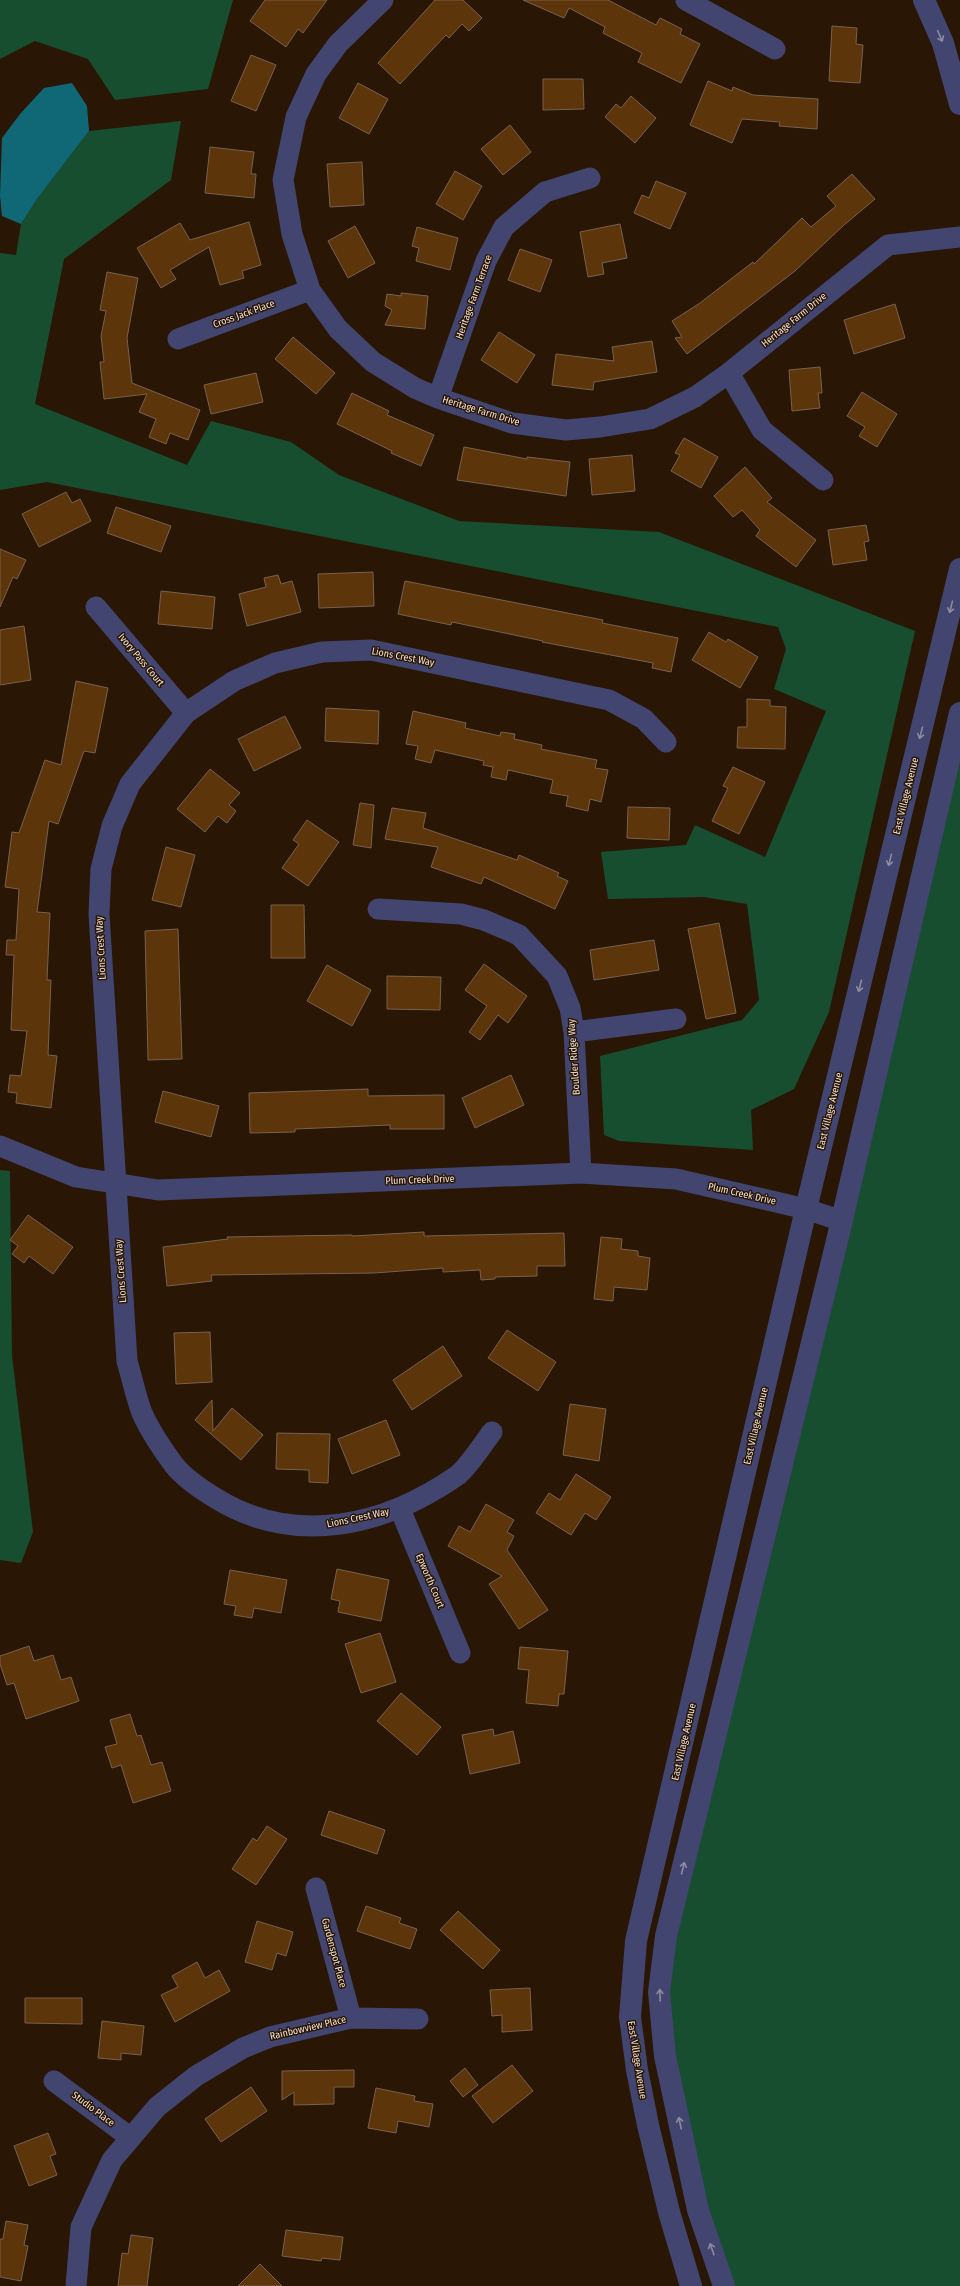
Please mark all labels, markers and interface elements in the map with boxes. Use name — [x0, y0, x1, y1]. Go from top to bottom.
one-way arrow — [937, 29, 944, 41]
street label: Heritage Farm Terrace — [453, 253, 495, 341]
street label: Heritage Farm Drive — [759, 290, 829, 350]
street label: Cross Jack Place — [212, 297, 277, 331]
street label: Heritage Farm Drive — [441, 394, 521, 428]
one-way arrow — [947, 600, 954, 613]
street label: Ivory Pass Court — [115, 631, 167, 689]
street label: Lions Crest Way — [371, 645, 436, 669]
one-way arrow — [916, 727, 924, 740]
street label: East Village Avenue — [891, 756, 921, 836]
one-way arrow — [886, 853, 894, 866]
street label: Lions Crest Way — [93, 915, 109, 980]
one-way arrow — [855, 979, 863, 992]
street label: Boulder Ridge Way — [565, 1018, 583, 1095]
street label: East Village Avenue — [815, 1071, 845, 1151]
street label: Plum Creek Drive — [385, 1173, 455, 1187]
street label: Plum Creek Drive — [707, 1180, 777, 1208]
street label: Lions Crest Way — [113, 1238, 129, 1303]
street label: East Village Avenue — [741, 1386, 771, 1466]
street label: Lions Crest Way — [326, 1505, 391, 1530]
street label: Epworth Court — [413, 1552, 447, 1611]
street label: East Village Avenue — [669, 1702, 699, 1782]
one-way arrow — [680, 1861, 687, 1874]
street label: Gardenspot Place — [319, 1917, 349, 1989]
one-way arrow — [656, 1989, 663, 2002]
street label: Rainbowview Place — [269, 2013, 347, 2043]
street label: East Village Avenue — [625, 2020, 649, 2100]
street label: Studio Place — [69, 2089, 117, 2129]
one-way arrow — [675, 2117, 683, 2130]
one-way arrow — [707, 2243, 715, 2255]

